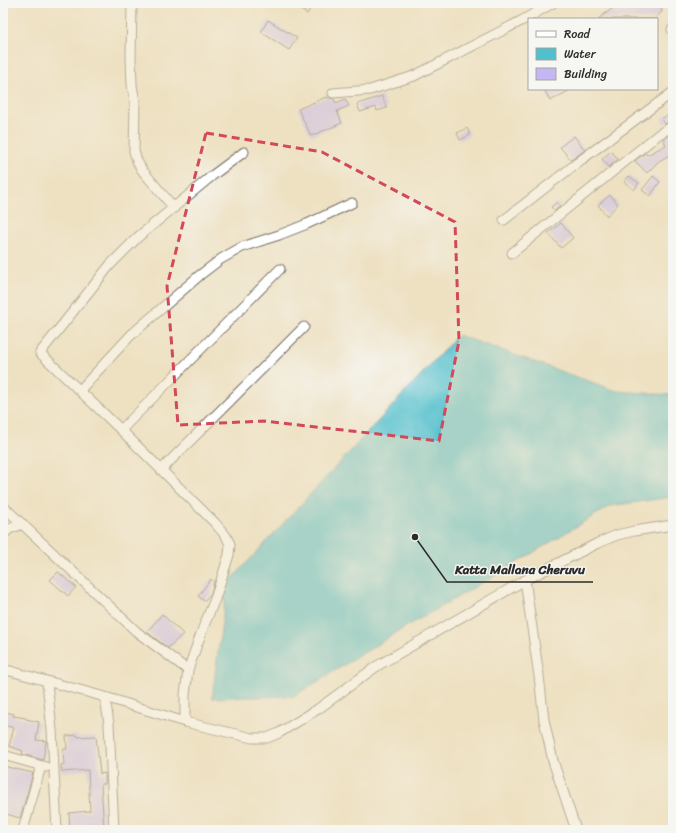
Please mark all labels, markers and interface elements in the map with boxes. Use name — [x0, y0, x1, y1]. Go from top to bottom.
legend — [528, 18, 658, 90]
text: Road — [564, 23, 591, 45]
text: Water — [564, 43, 597, 65]
text: Building — [564, 63, 607, 85]
callout: Katta Mallana Cheruvu — [447, 557, 593, 582]
text: Katta Mallana Cheruvu — [454, 558, 586, 581]

